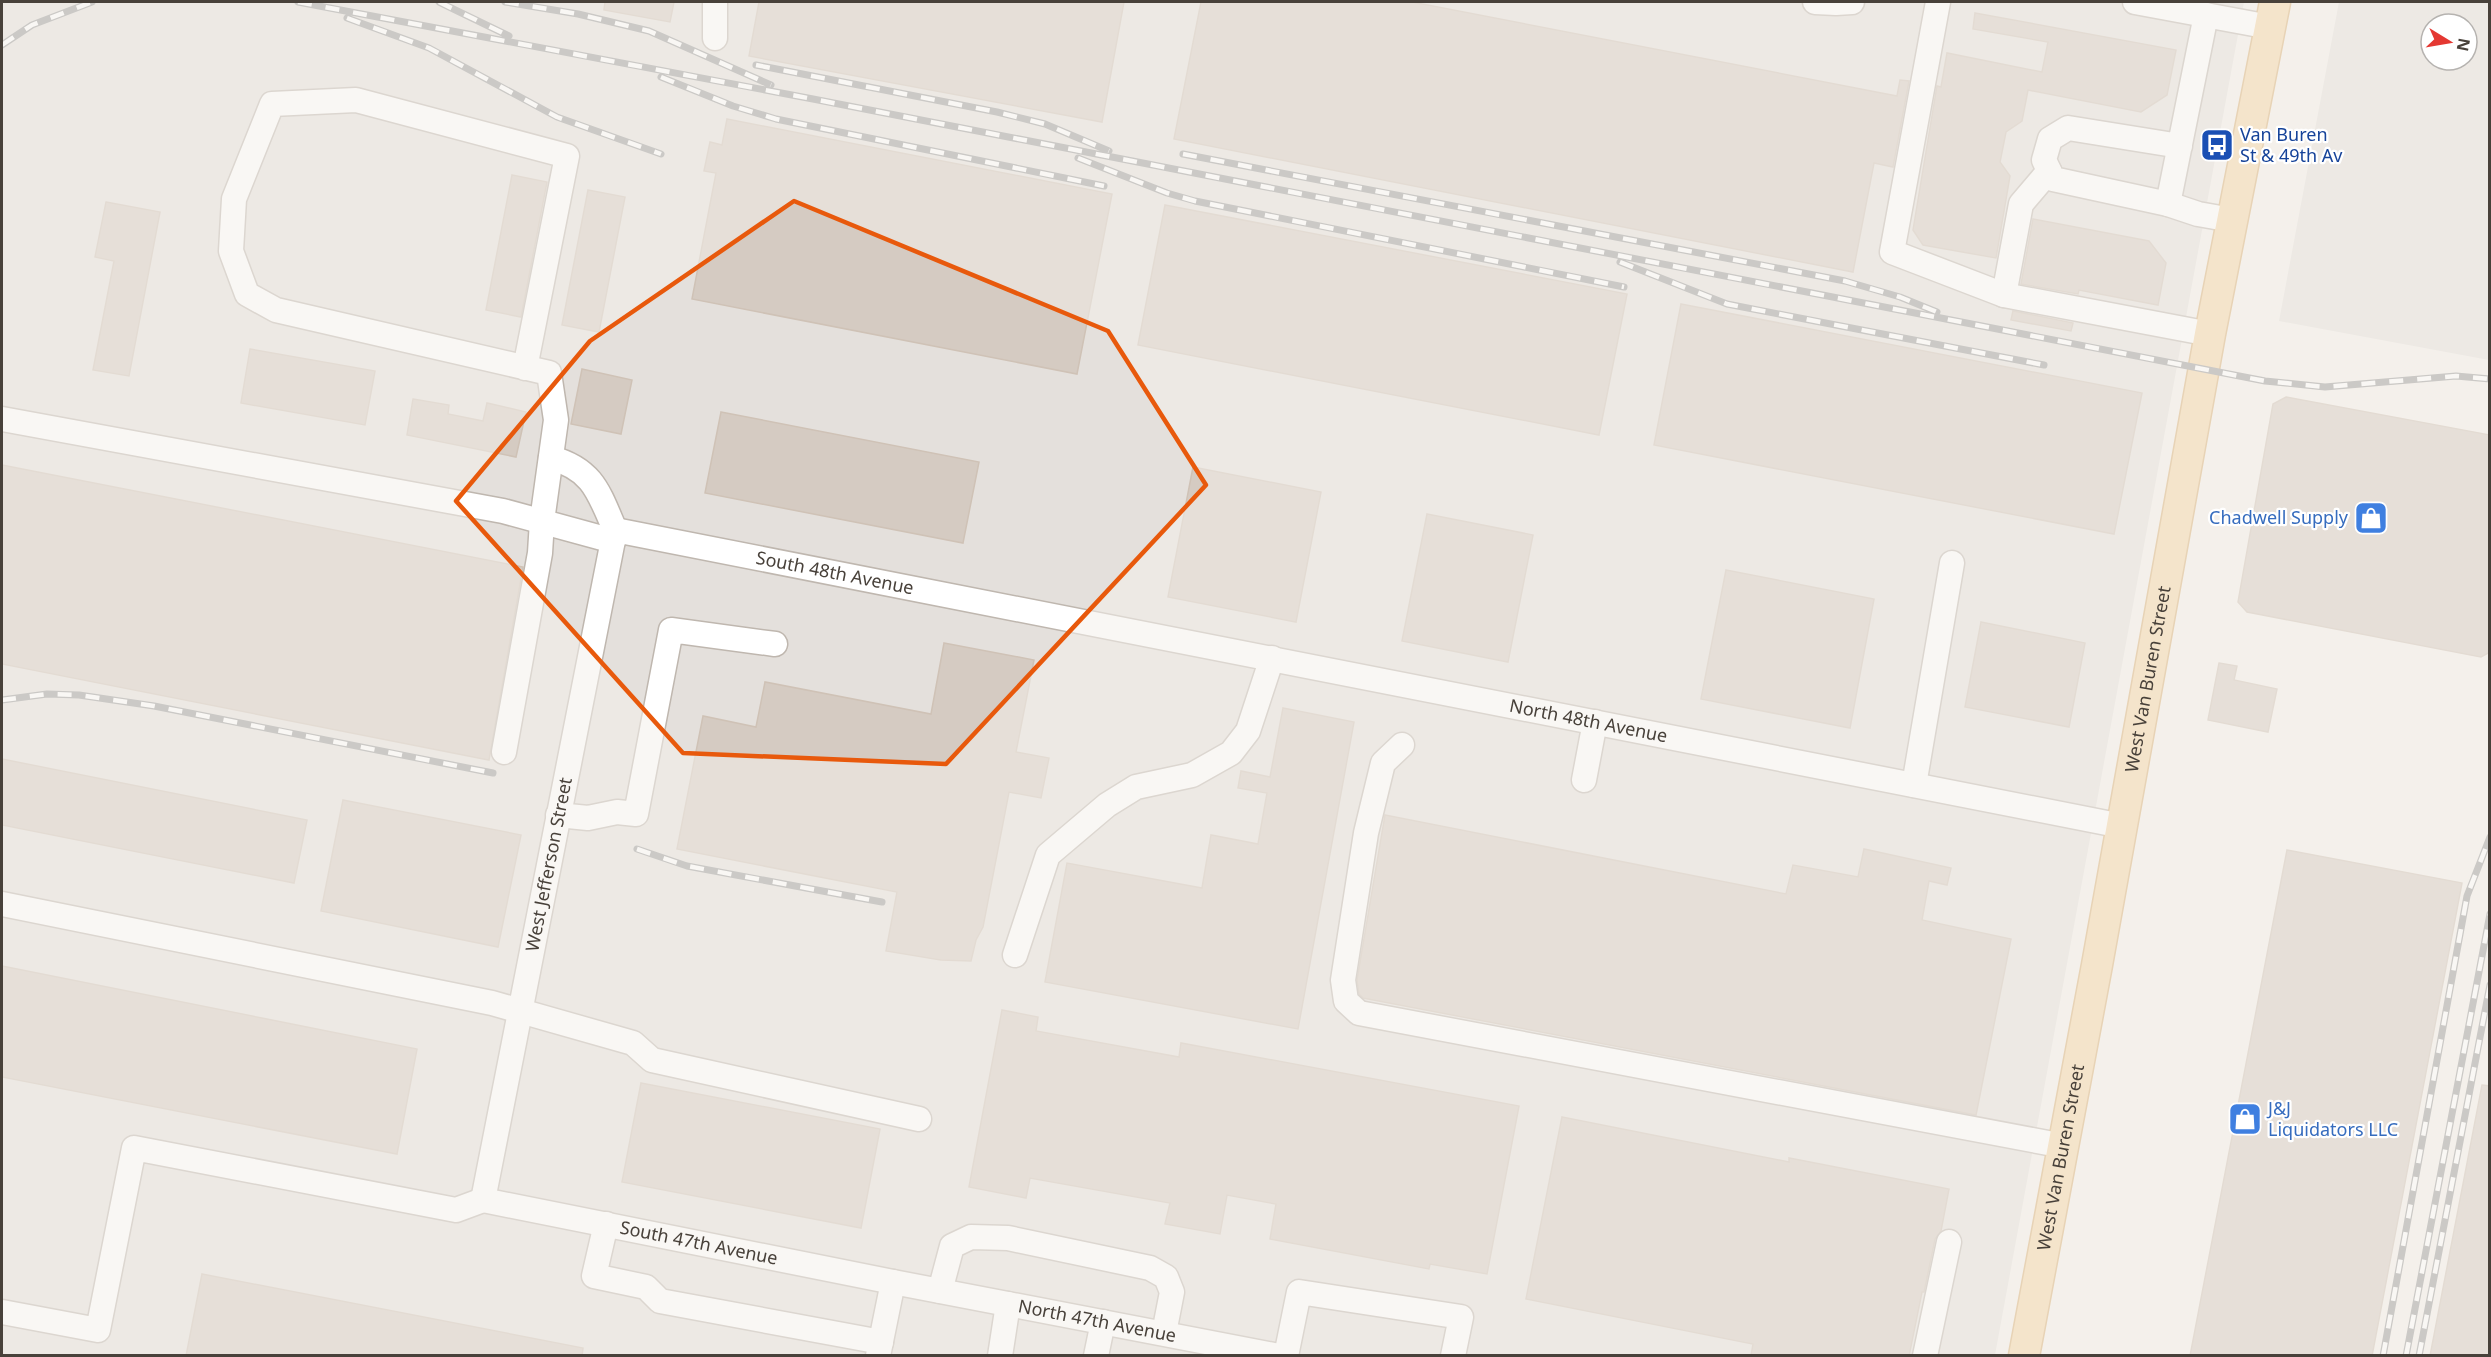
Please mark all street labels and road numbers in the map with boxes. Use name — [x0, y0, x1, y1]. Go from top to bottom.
street label: South 48th Avenue — [754, 545, 916, 599]
street label: West Van Buren Street — [2119, 584, 2176, 774]
street label: North 48th Avenue — [1508, 693, 1670, 747]
street label: West Jefferson Street — [519, 775, 577, 953]
street label: West Van Buren Street — [2031, 1062, 2089, 1252]
street label: South 47th Avenue — [618, 1215, 780, 1270]
street label: North 47th Avenue — [1016, 1293, 1178, 1347]

